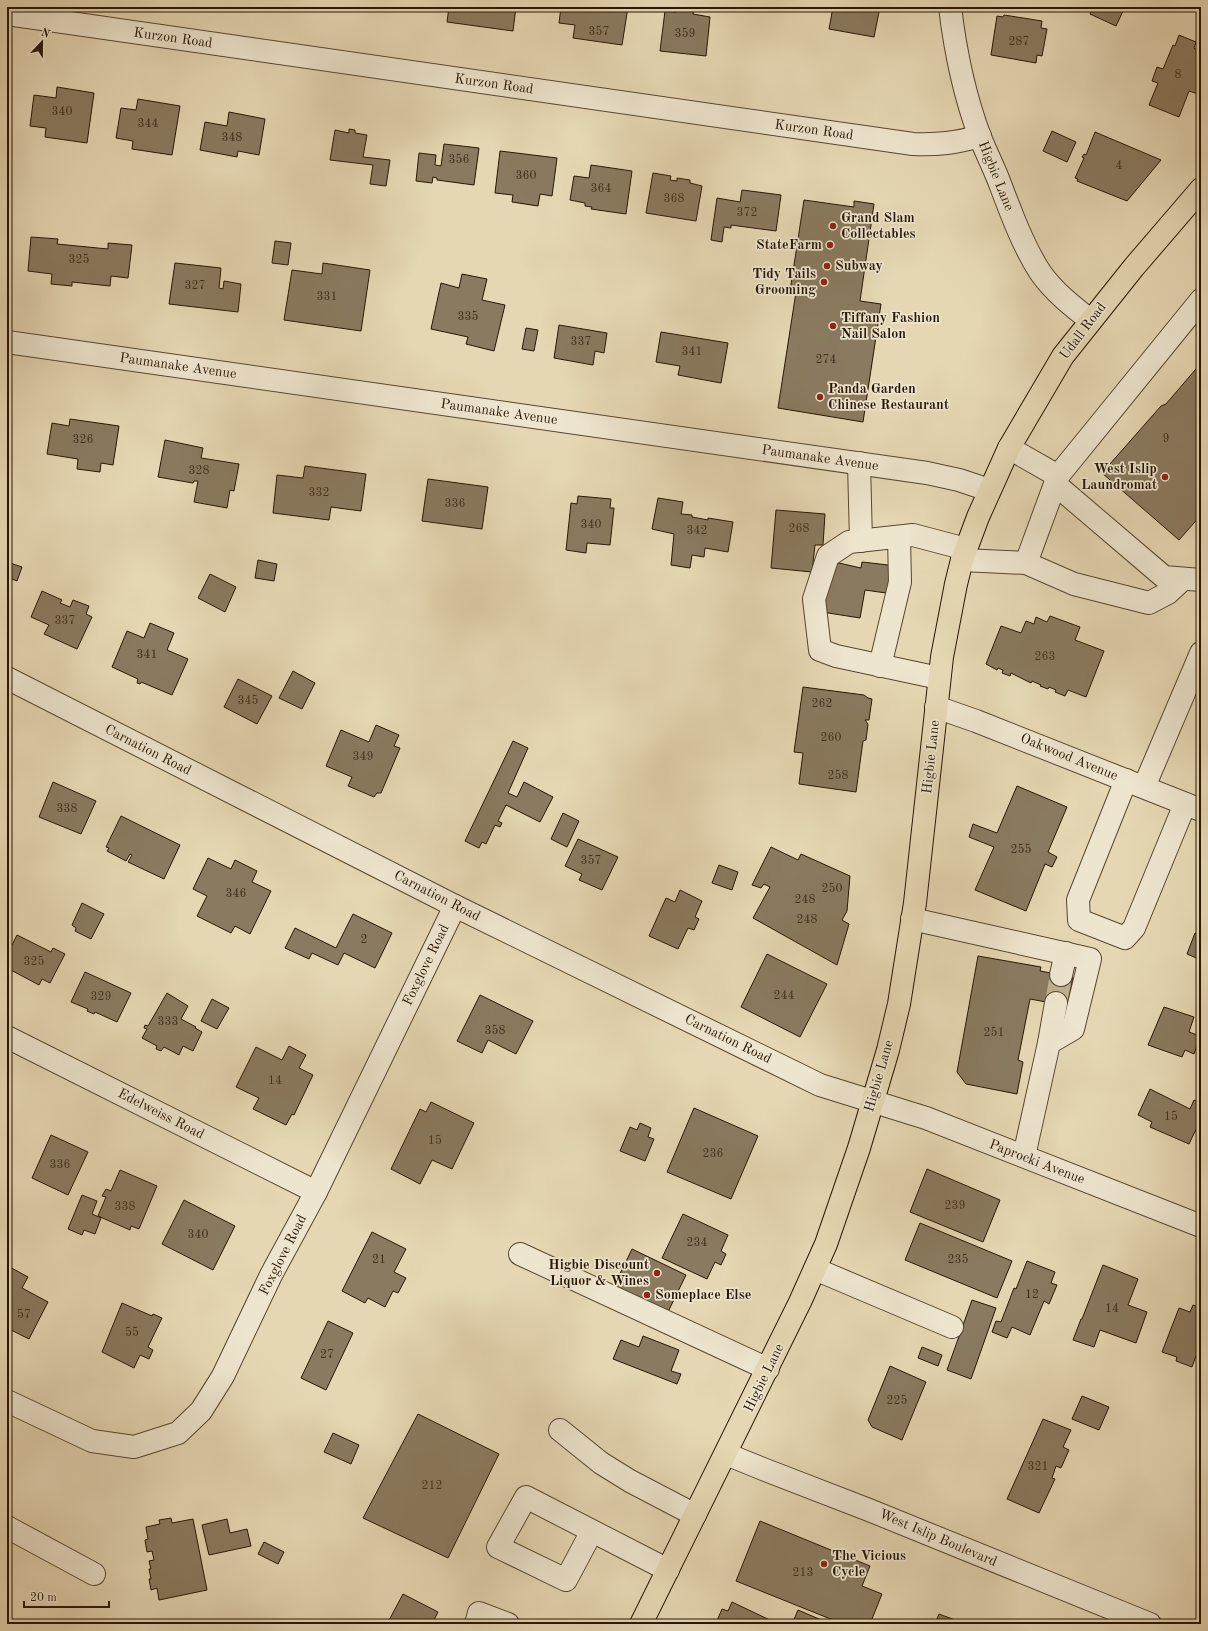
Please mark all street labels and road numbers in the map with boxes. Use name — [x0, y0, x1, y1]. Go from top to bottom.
street label: Kurzon Road — [133, 26, 213, 50]
street label: Kurzon Road — [454, 72, 534, 96]
street label: Kurzon Road — [774, 118, 854, 142]
street label: Higbie Lane — [976, 139, 1016, 213]
street label: Udall Road — [1057, 300, 1109, 362]
street label: Paumanake Avenue — [119, 351, 237, 381]
street label: Paumanake Avenue — [440, 397, 558, 427]
street label: Paumanake Avenue — [761, 443, 879, 473]
street label: Higbie Lane — [920, 719, 942, 795]
street label: Carnation Road — [103, 722, 193, 778]
street label: Oakwood Avenue — [1018, 731, 1120, 783]
street label: Carnation Road — [392, 868, 482, 924]
street label: Foxglove Road — [400, 922, 452, 1008]
street label: Carnation Road — [682, 1012, 774, 1066]
street label: Higbie Lane — [862, 1039, 896, 1113]
street label: Edelweiss Road — [116, 1086, 206, 1142]
street label: Paprocki Avenue — [987, 1137, 1087, 1187]
street label: Foxglove Road — [257, 1212, 309, 1298]
street label: Higbie Lane — [741, 1342, 787, 1414]
street label: West Islip Boulevard — [877, 1507, 999, 1569]

